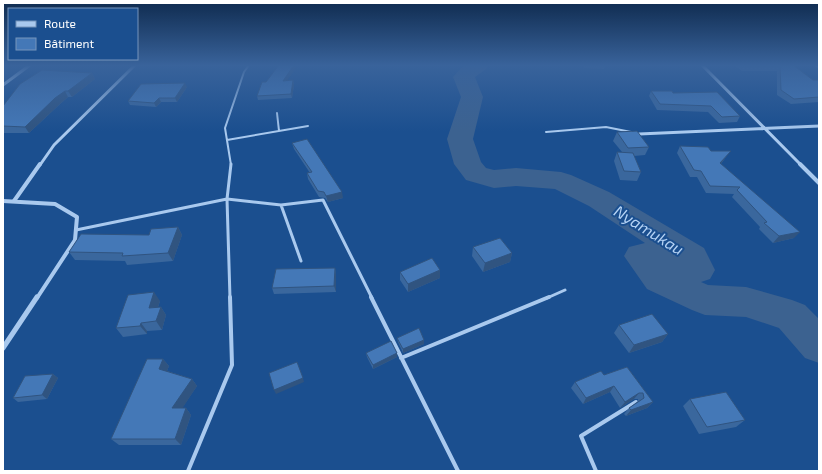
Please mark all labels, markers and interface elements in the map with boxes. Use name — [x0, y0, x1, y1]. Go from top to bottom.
legend — [8, 8, 138, 60]
text: Route — [44, 16, 76, 30]
text: Bâtiment — [44, 36, 95, 50]
water label: Nyamukau — [610, 201, 688, 259]

